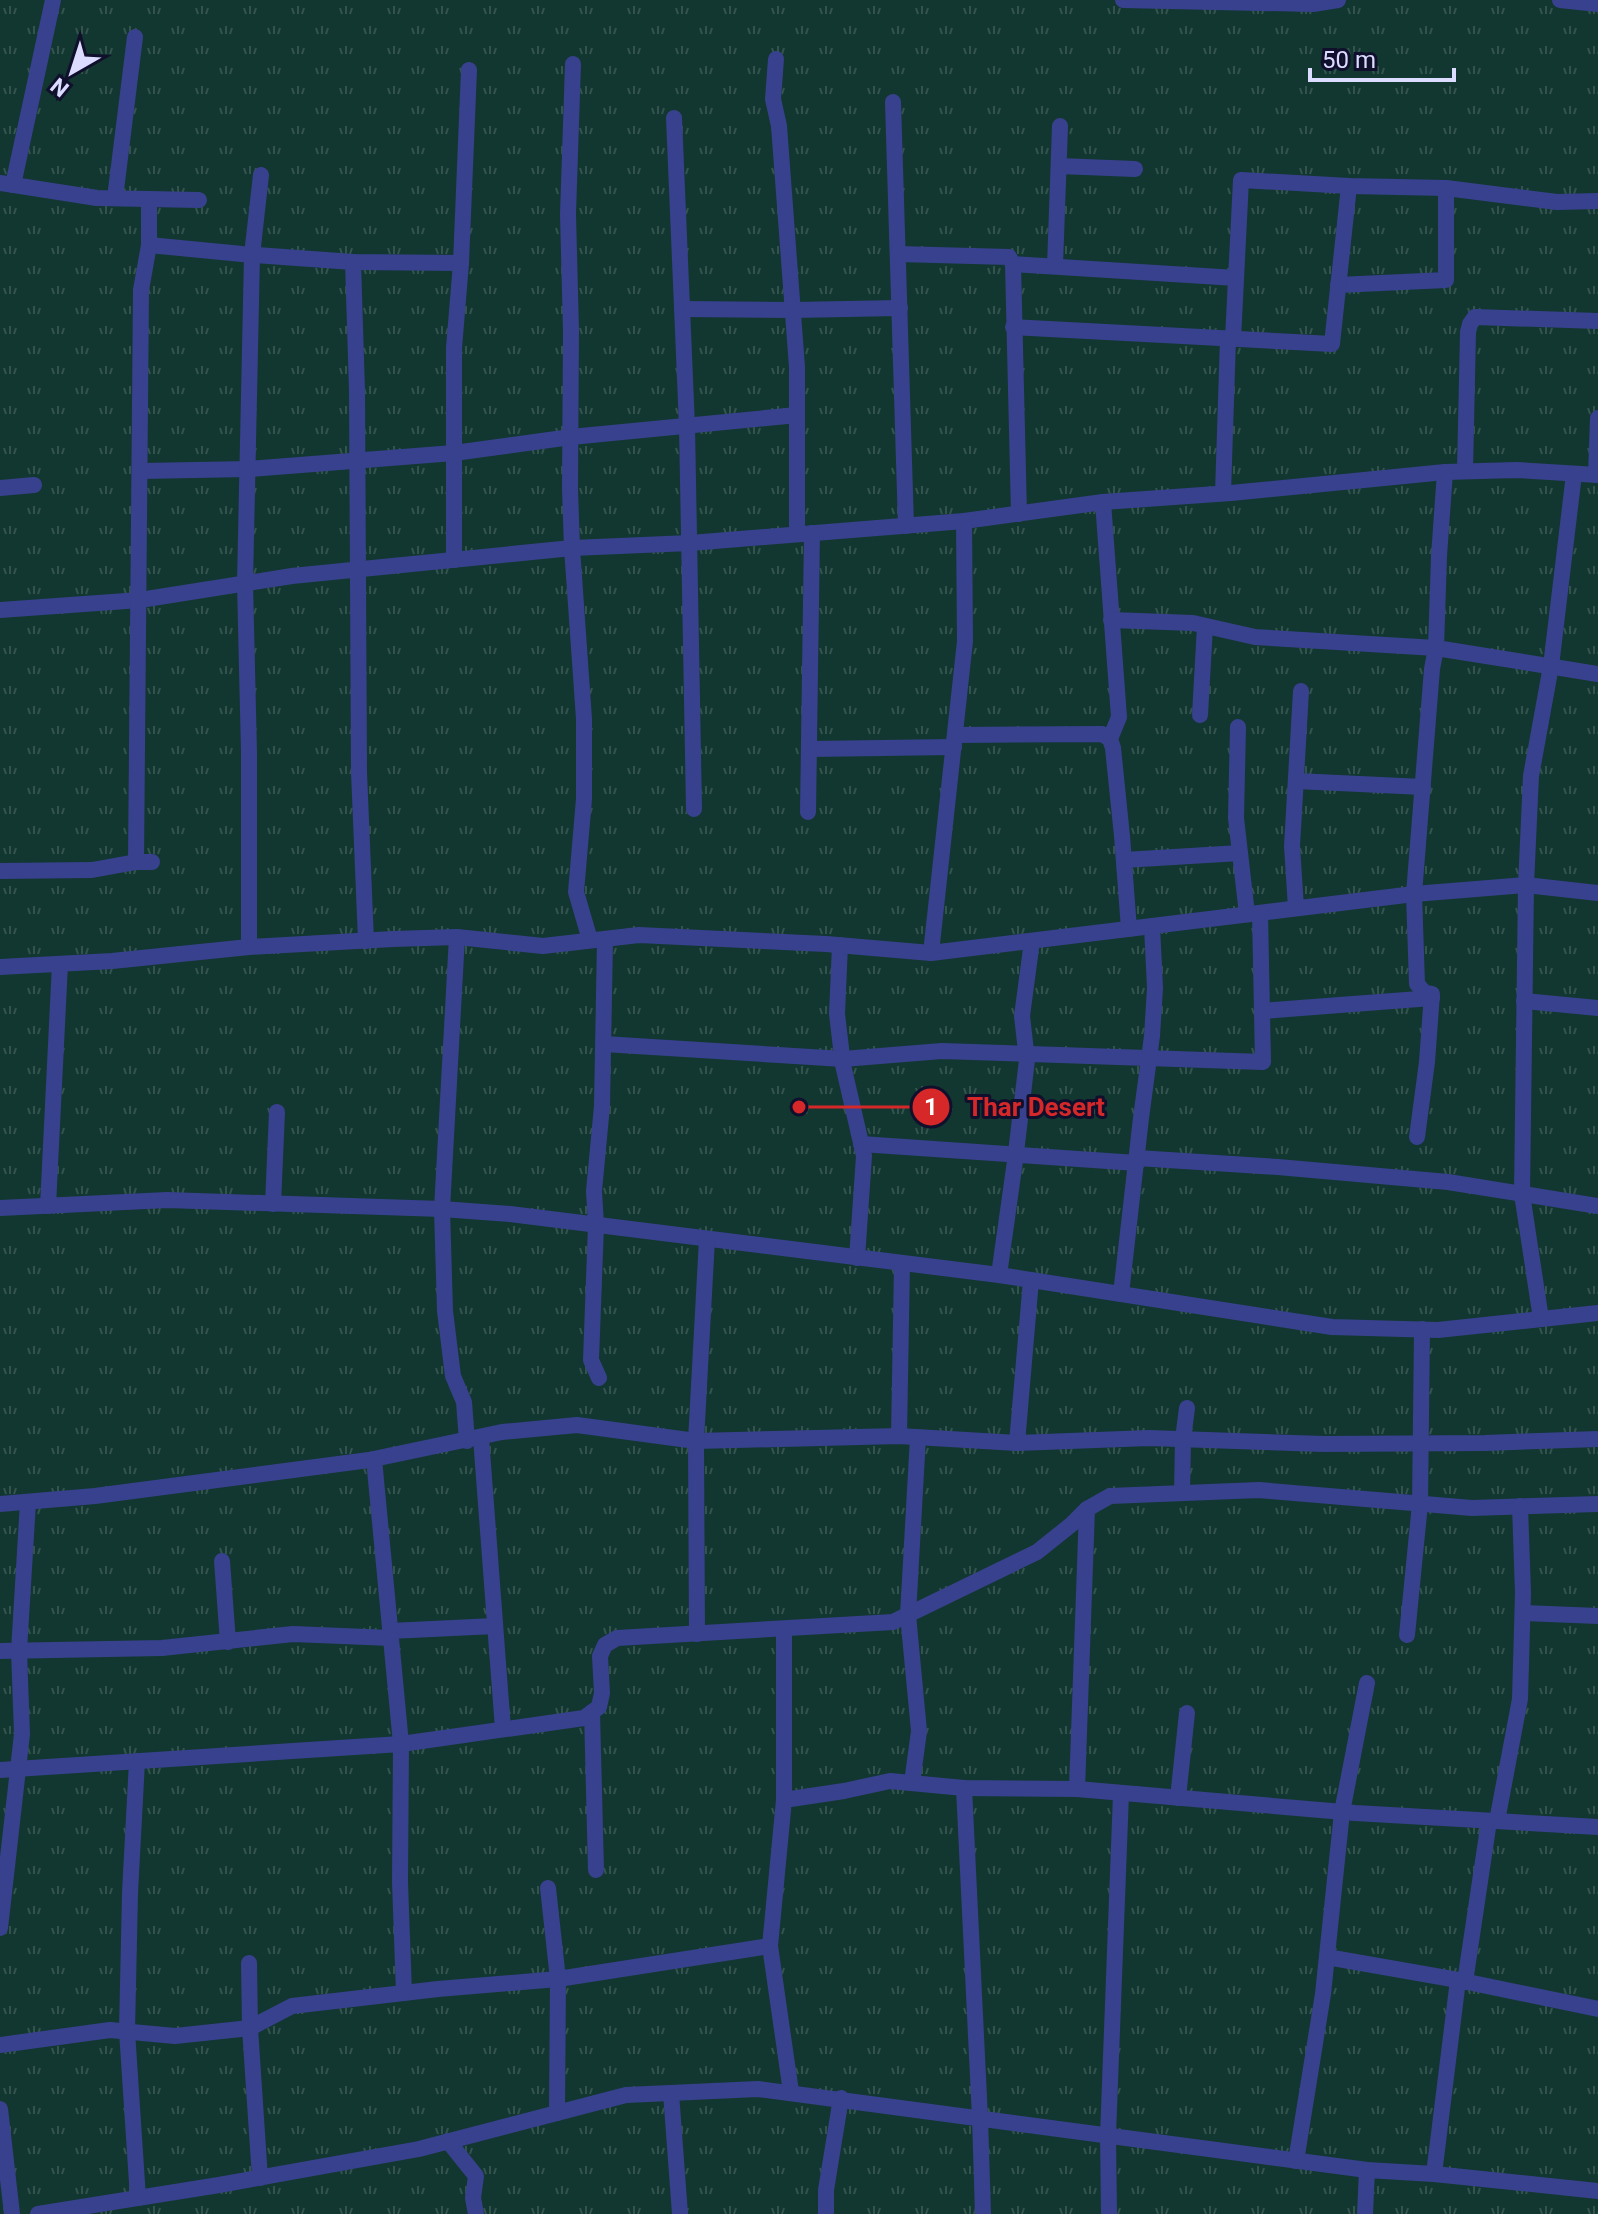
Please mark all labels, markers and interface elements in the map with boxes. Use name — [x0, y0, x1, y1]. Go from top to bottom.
north arrow — [32, 32, 112, 112]
scale bar — [1310, 32, 1454, 82]
text: 50 m — [1322, 46, 1376, 74]
text: N — [46, 73, 74, 102]
callout: Thar Desert — [911, 1082, 1121, 1132]
text: Thar Desert — [967, 1092, 1105, 1122]
text: 1 — [924, 1093, 938, 1121]

